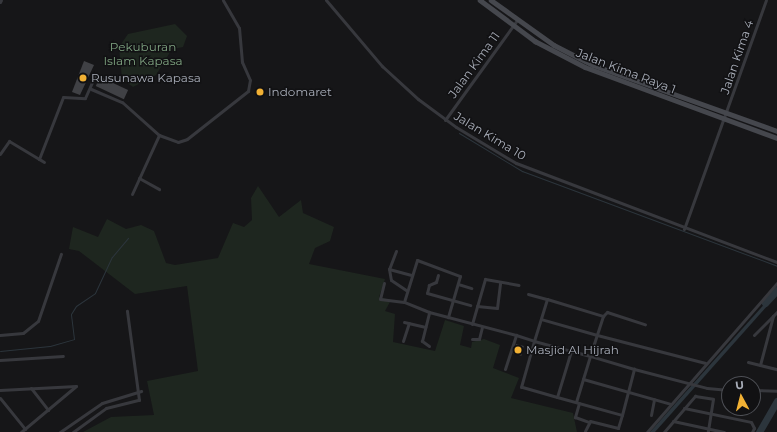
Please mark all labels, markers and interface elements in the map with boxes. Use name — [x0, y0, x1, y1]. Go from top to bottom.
street label: Jalan Kima 4 — [718, 18, 756, 96]
street label: Jalan Kima 11 — [445, 29, 503, 101]
park label: Pekuburan Islam Kapasa — [103, 40, 183, 68]
street label: Jalan Kima Raya 1 — [574, 45, 678, 97]
place label: Rusunawa Kapasa — [91, 71, 201, 85]
marker: Rusunawa Kapasa — [78, 73, 88, 83]
place label: Indomaret — [268, 85, 332, 99]
marker: Indomaret — [255, 87, 265, 97]
street label: Jalan Kima 10 — [451, 109, 529, 163]
place label: Masjid Al Hijrah — [526, 343, 619, 357]
marker: Masjid Al Hijrah — [513, 345, 523, 355]
north arrow — [721, 376, 761, 416]
text: U — [734, 378, 745, 393]

